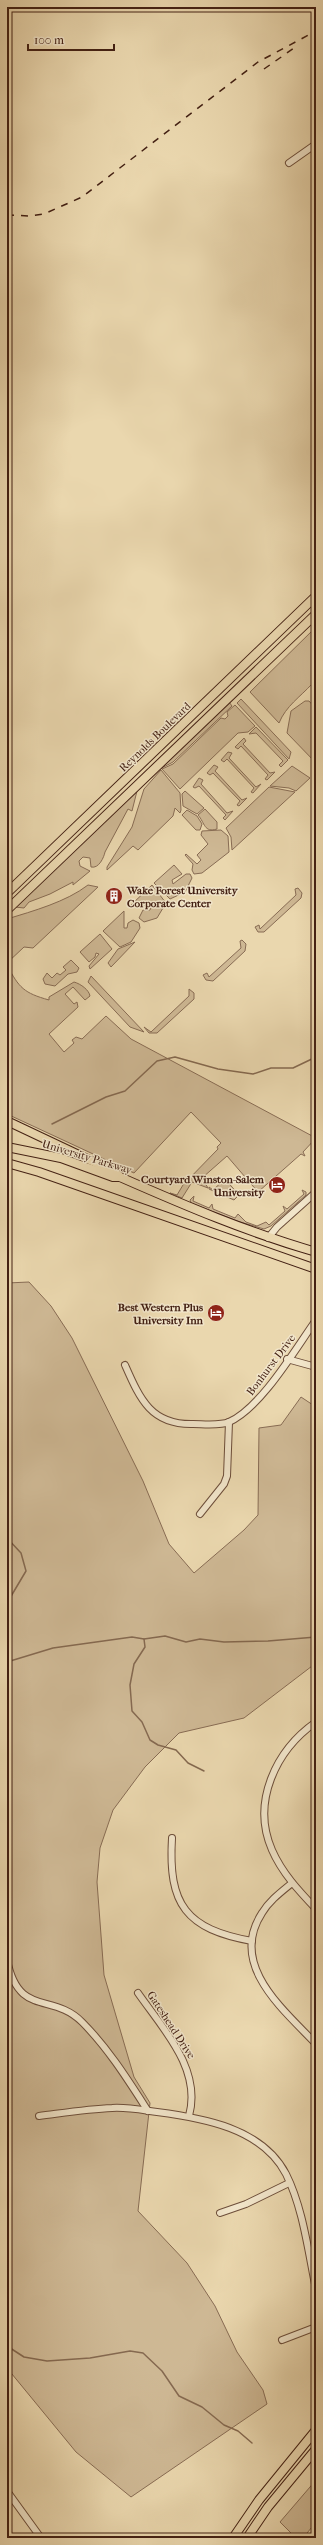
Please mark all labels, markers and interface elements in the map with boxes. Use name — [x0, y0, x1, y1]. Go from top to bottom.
scale bar — [28, 26, 114, 52]
text: 100 m — [34, 33, 64, 47]
street label: Reynolds Boulevard — [117, 699, 194, 774]
place label: Wake Forest University Corporate Center — [126, 884, 239, 910]
building icon: Wake Forest University Corporate Center — [104, 886, 124, 906]
street label: University Parkway — [40, 1137, 135, 1177]
place label: Courtyard Winston-Salem University — [141, 1173, 265, 1199]
hotel icon: Courtyard Winston-Salem University — [267, 1175, 287, 1195]
place label: Best Western Plus University Inn — [118, 1301, 204, 1327]
hotel icon: Best Western Plus University Inn — [206, 1303, 226, 1323]
street label: Bonhurst Drive — [244, 1331, 299, 1398]
street label: Gateshead Drive — [144, 1989, 198, 2062]

